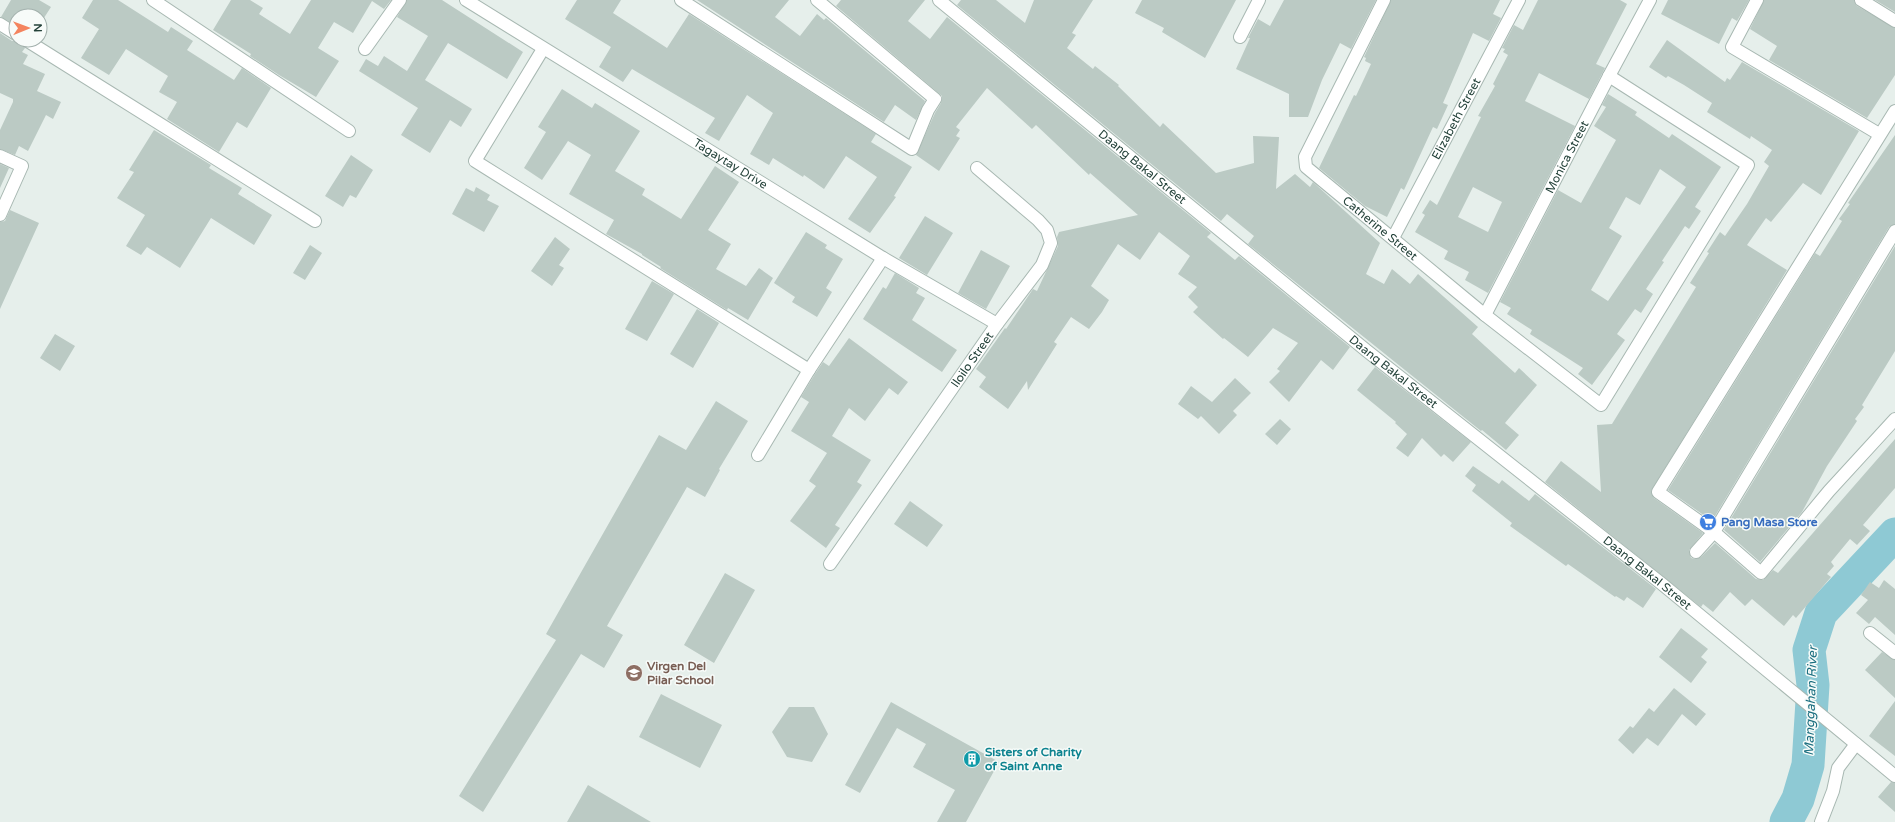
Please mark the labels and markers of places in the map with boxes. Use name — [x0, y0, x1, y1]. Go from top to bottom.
supermarket icon: Pang Masa Store — [1698, 512, 1718, 532]
place label: Pang Masa Store — [1721, 515, 1818, 530]
place label: Virgen Del Pilar School — [647, 659, 714, 687]
school or university icon: Virgen Del Pilar School — [624, 663, 644, 683]
place label: Sisters of Charity of Saint Anne — [985, 745, 1082, 773]
building icon: Sisters of Charity of Saint Anne — [962, 749, 982, 769]

